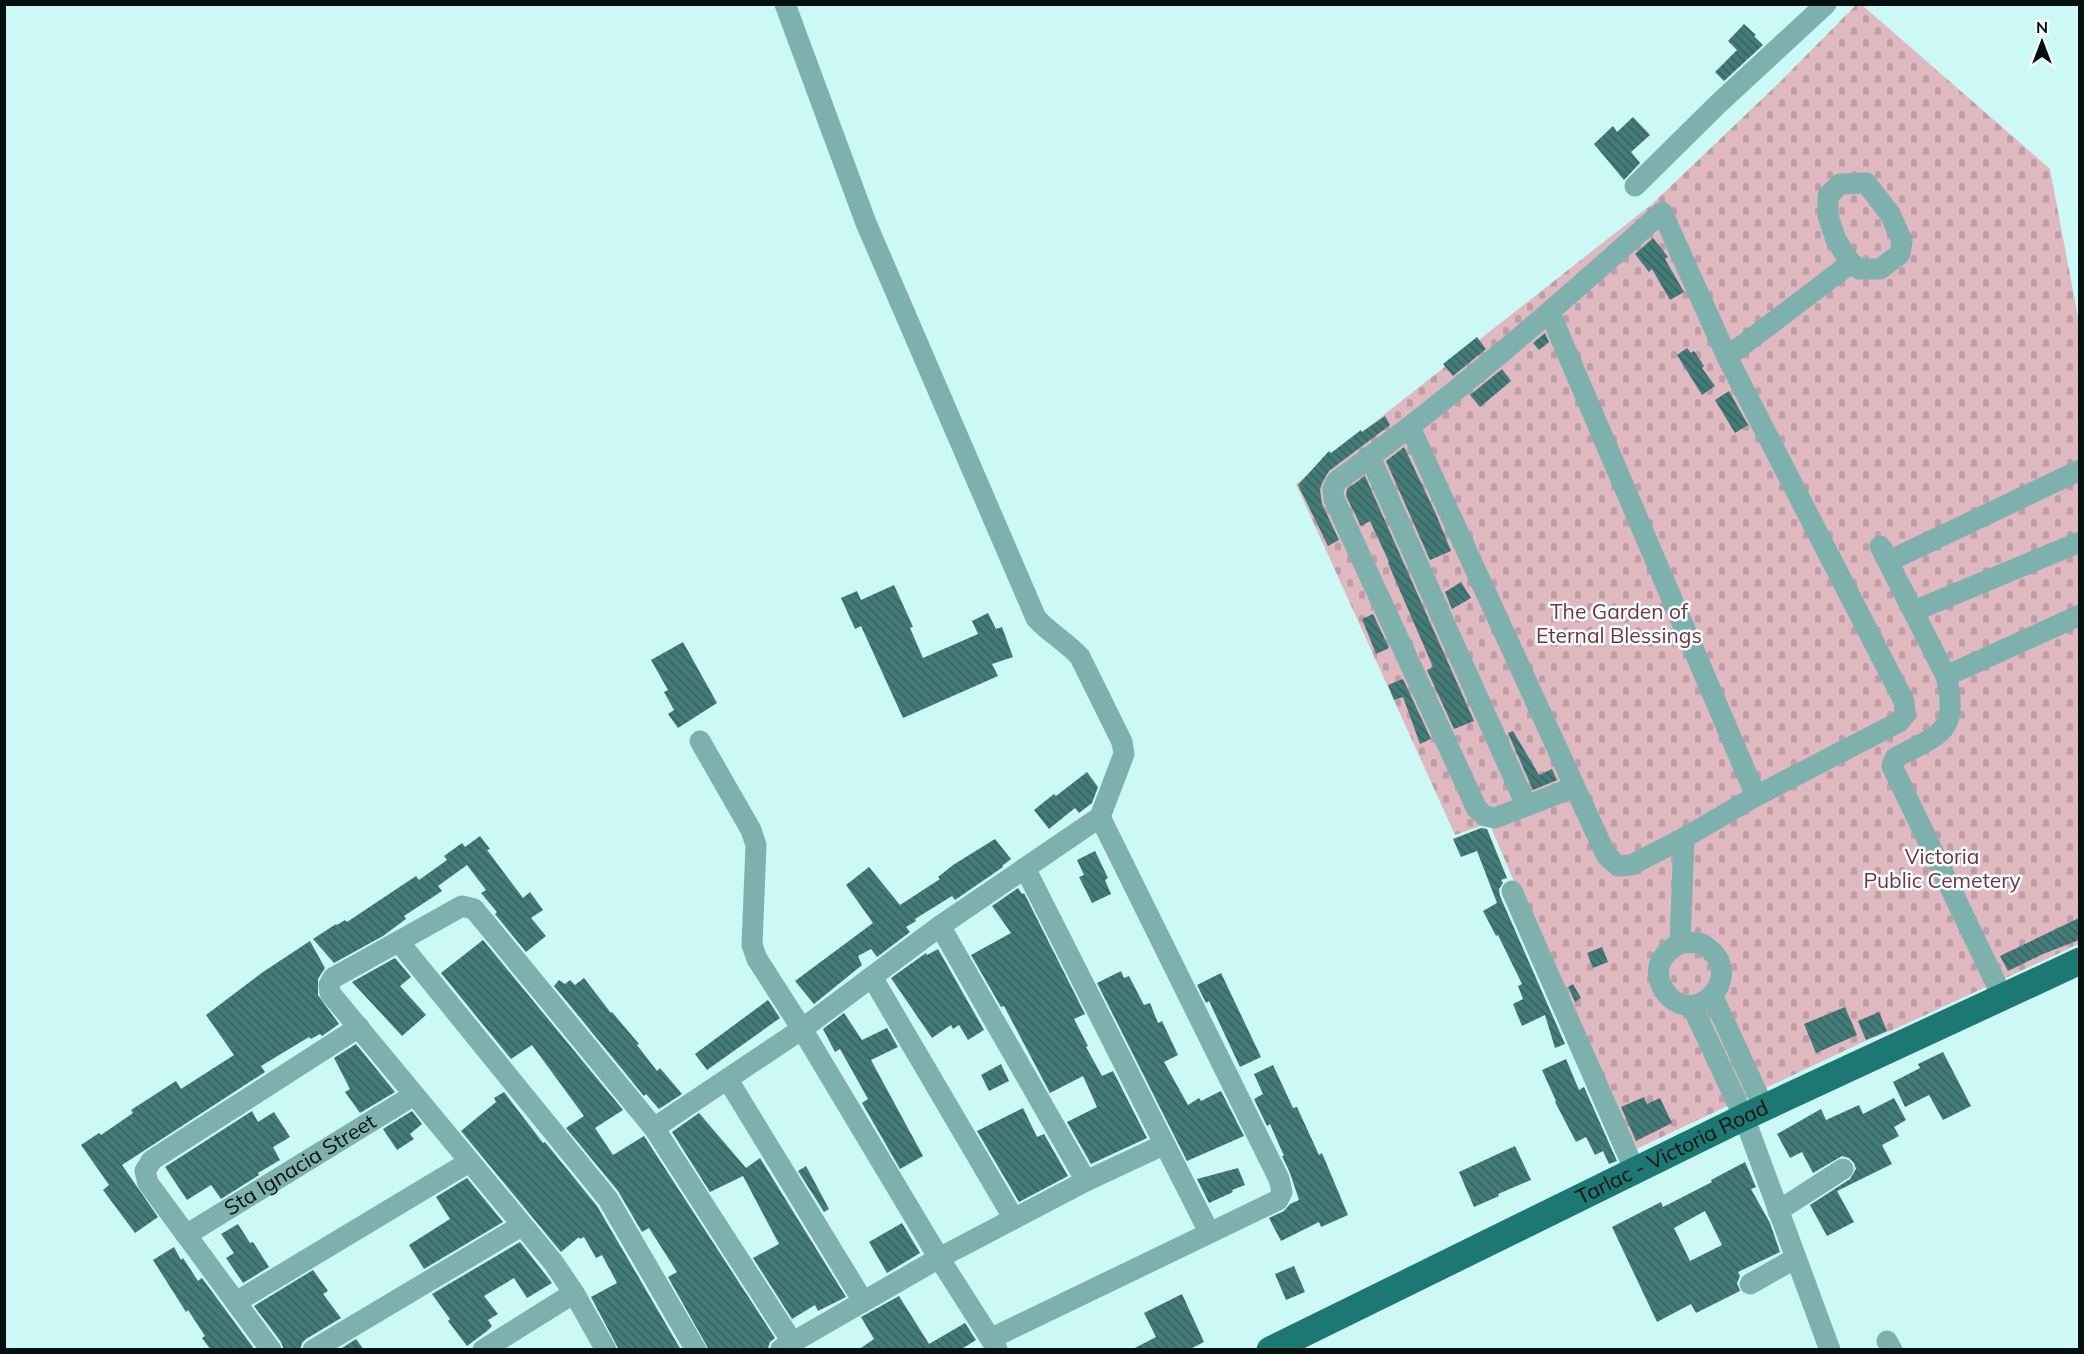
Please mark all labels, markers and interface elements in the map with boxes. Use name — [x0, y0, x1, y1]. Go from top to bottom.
north arrow — [2012, 12, 2072, 72]
text: N — [2036, 17, 2048, 37]
park label: The Garden of Eternal Blessings — [1536, 598, 1702, 648]
park label: Victoria Public Cemetery — [1863, 843, 2021, 893]
street label: Tarlac - Victoria Road — [1571, 1094, 1772, 1210]
street label: Sta Ignacia Street — [219, 1108, 380, 1220]

